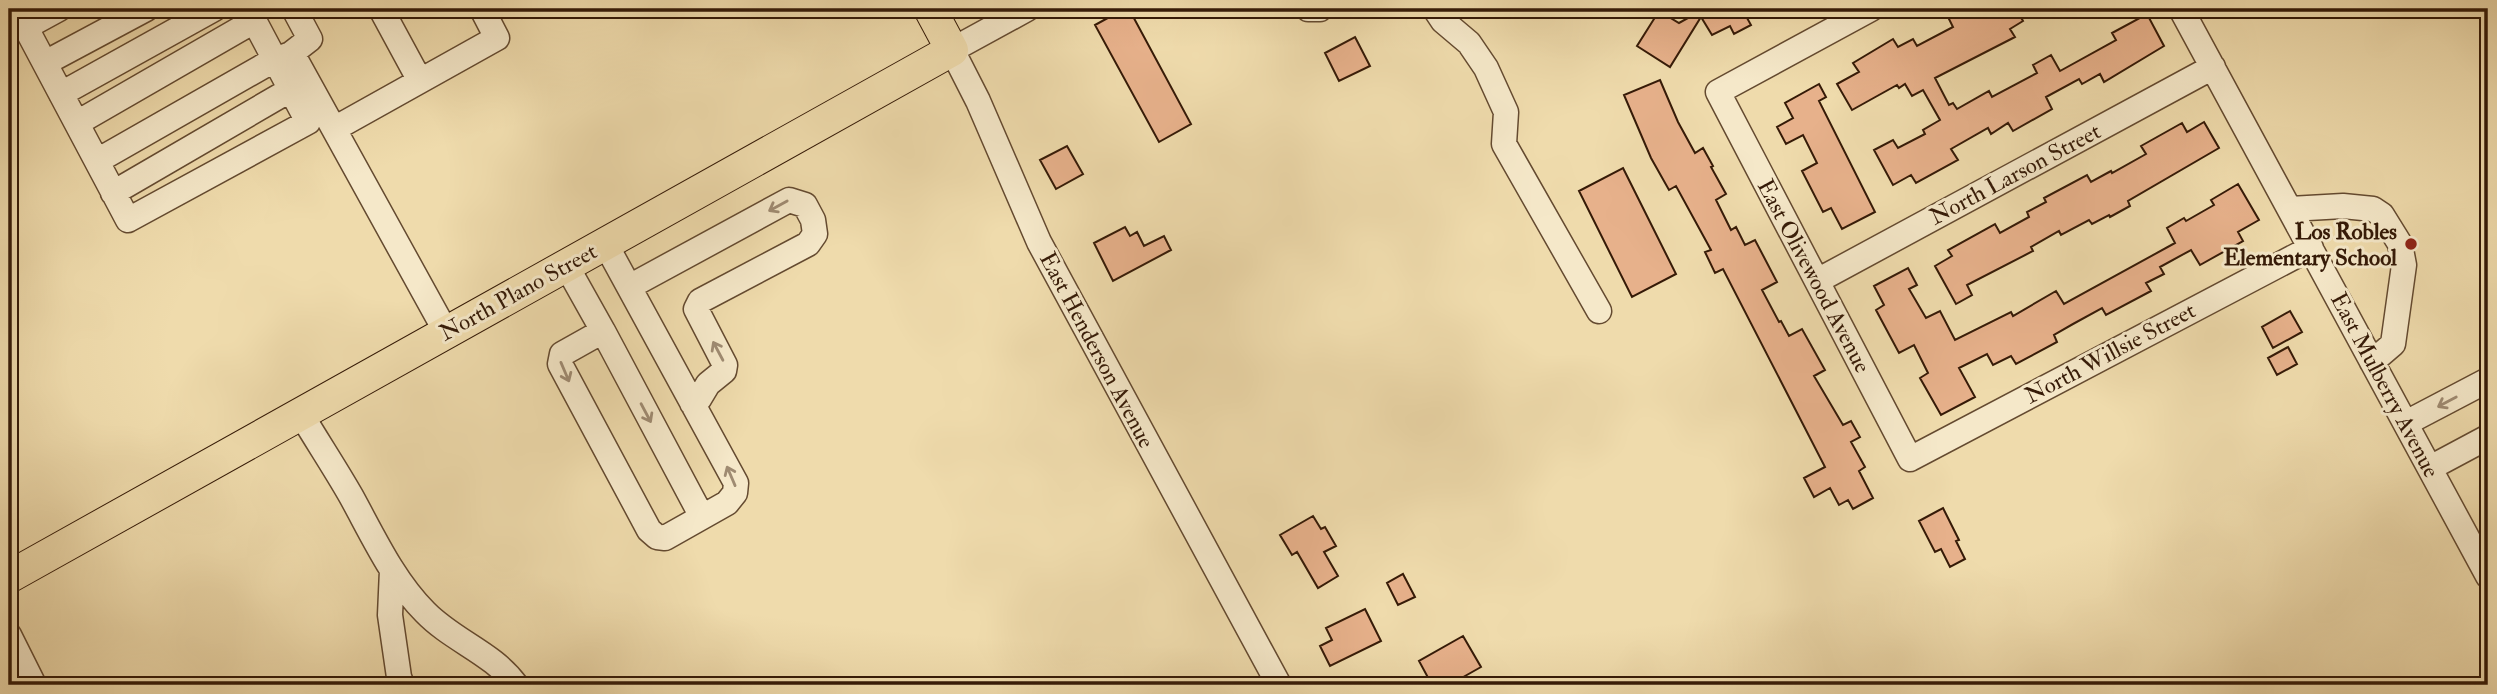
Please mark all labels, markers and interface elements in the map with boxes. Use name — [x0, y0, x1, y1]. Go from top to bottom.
street label: North Larson Street — [1924, 117, 2106, 231]
street label: East Olivewood Avenue — [1751, 174, 1877, 378]
one-way arrow — [768, 199, 788, 213]
place label: Los Robles Elementary School — [2223, 217, 2398, 273]
marker: Los Robles Elementary School — [2403, 236, 2419, 252]
street label: North Plano Street — [434, 237, 602, 347]
street label: East Henderson Avenue — [1033, 247, 1161, 453]
street label: East Mulberry Avenue — [2324, 288, 2446, 483]
street label: North Willsie Street — [2020, 296, 2200, 410]
one-way arrow — [710, 341, 724, 361]
one-way arrow — [559, 361, 572, 382]
one-way arrow — [2437, 395, 2458, 409]
one-way arrow — [640, 402, 654, 423]
one-way arrow — [723, 466, 736, 487]

